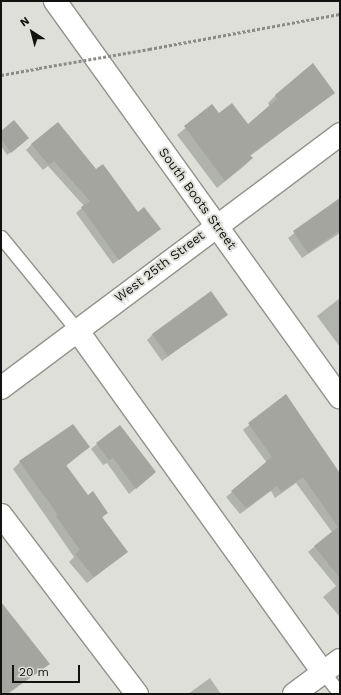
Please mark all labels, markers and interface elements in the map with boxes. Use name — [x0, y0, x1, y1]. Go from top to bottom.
north arrow — [12, 12, 52, 52]
text: N — [18, 14, 32, 30]
street label: South Boots Street — [155, 145, 239, 253]
street label: West 25th Street — [112, 228, 208, 306]
scale bar — [14, 657, 82, 683]
text: 20 m — [19, 665, 49, 679]

